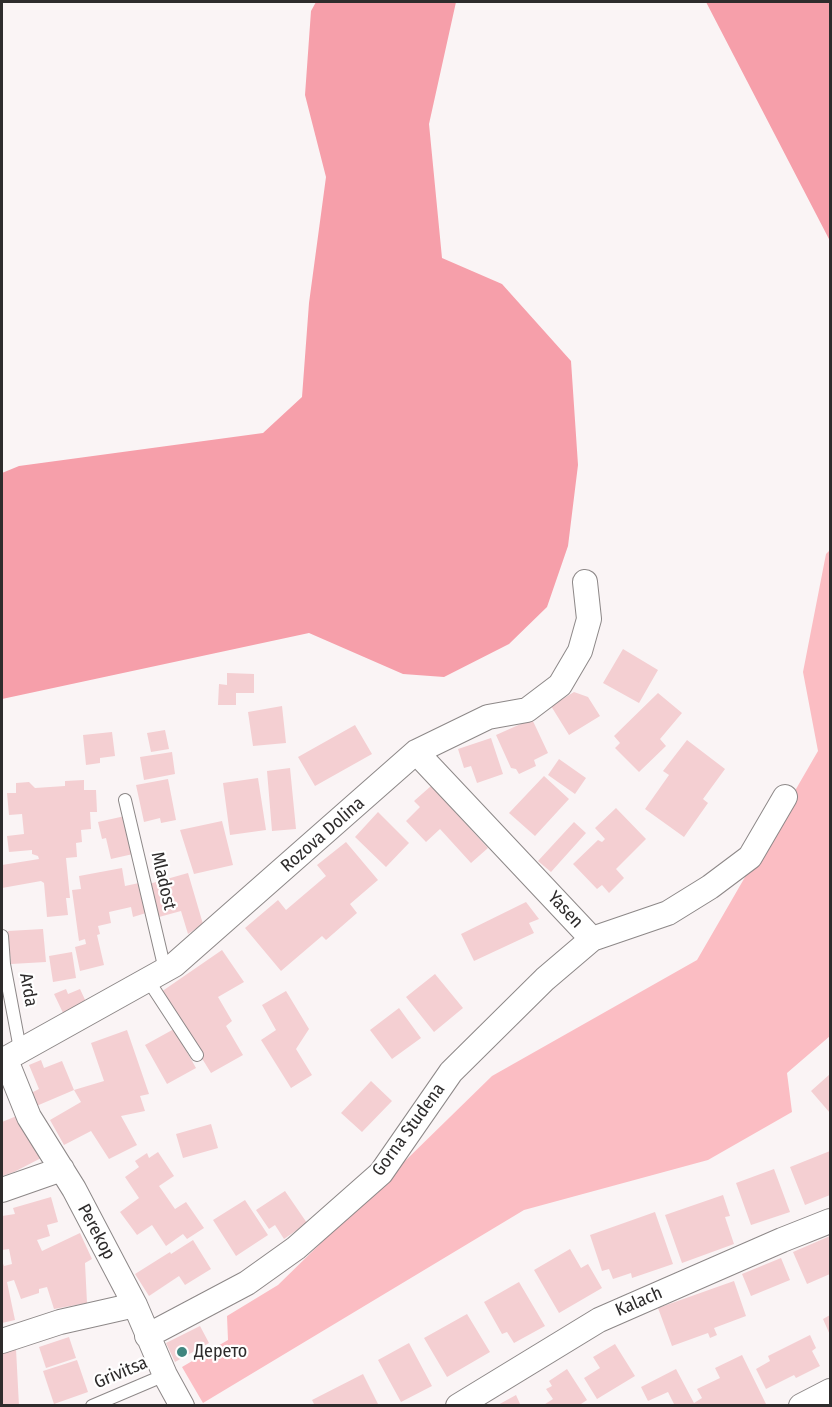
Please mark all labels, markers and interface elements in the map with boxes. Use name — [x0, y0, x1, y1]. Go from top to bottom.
street label: Rozova Dolina — [277, 793, 369, 877]
street label: Mladost — [146, 850, 180, 912]
street label: Yasen — [543, 887, 587, 933]
street label: Arda — [14, 972, 42, 1008]
street label: Gorna Studena — [368, 1079, 450, 1181]
street label: Perekop — [72, 1201, 120, 1263]
street label: Kalach — [612, 1283, 666, 1321]
place label: Дерето — [194, 1341, 247, 1363]
marker: Дерето — [175, 1345, 189, 1359]
street label: Grivitsa — [91, 1352, 151, 1394]

